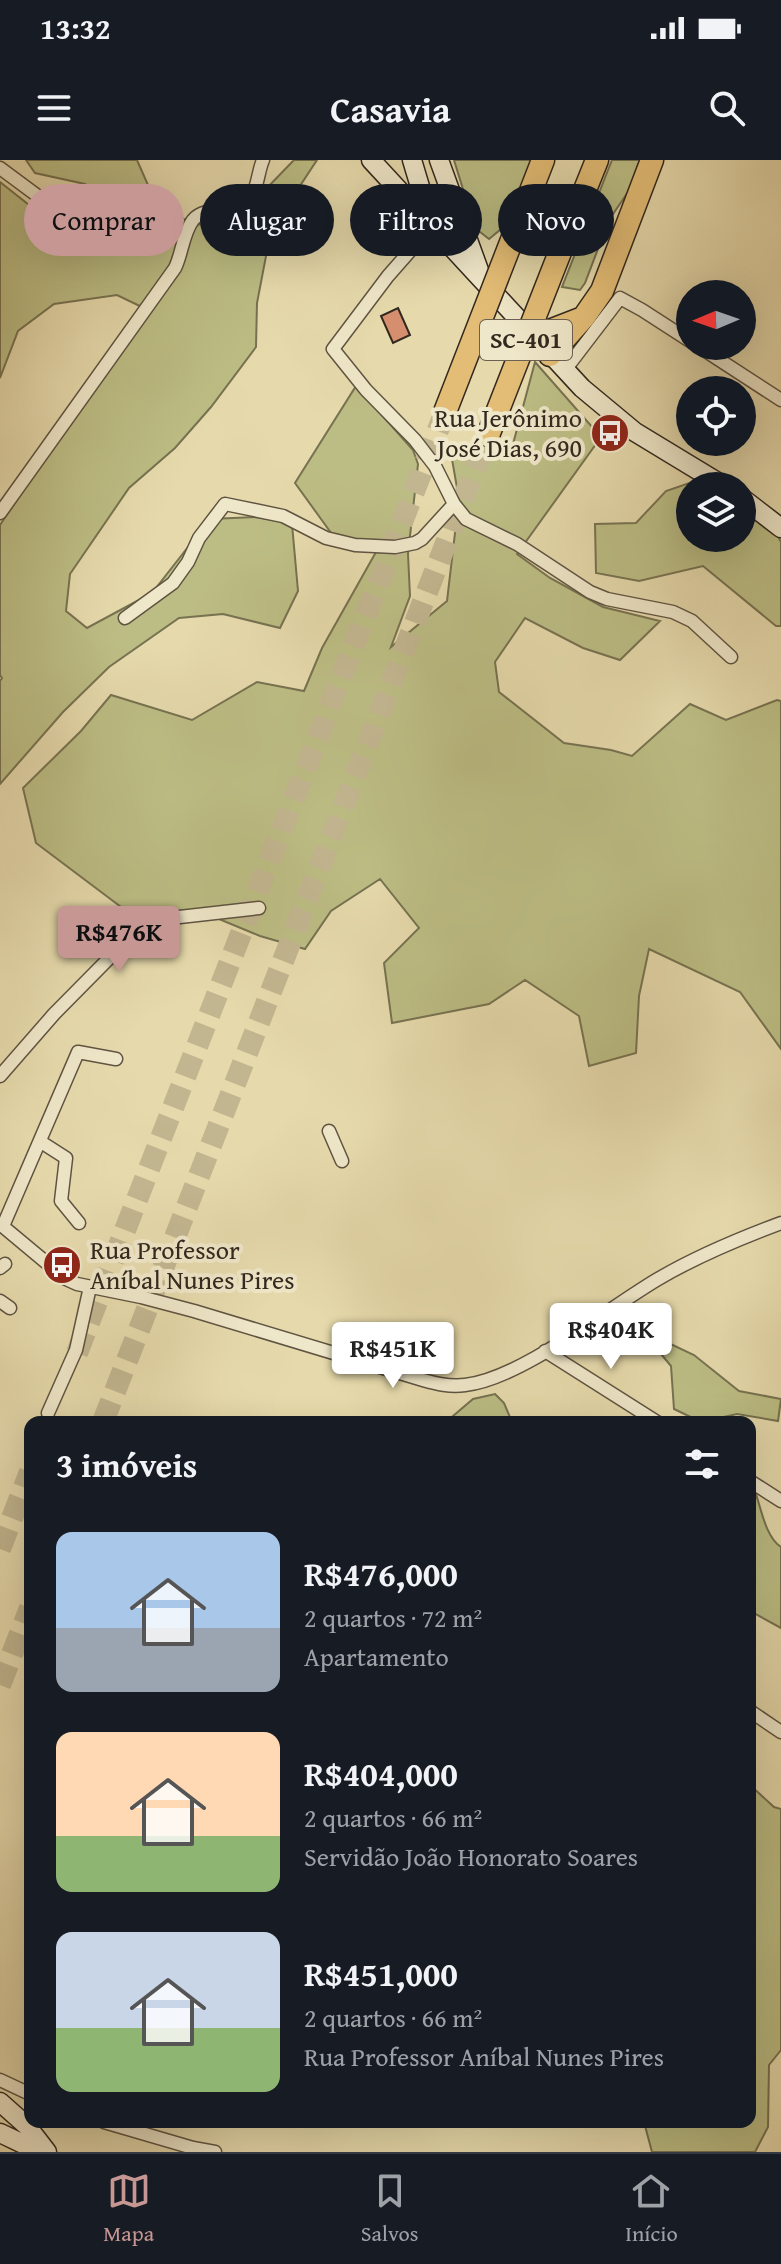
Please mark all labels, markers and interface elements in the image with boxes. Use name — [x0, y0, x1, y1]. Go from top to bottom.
text: 13:32 — [40, 6, 111, 50]
text: Casavia — [330, 82, 451, 135]
icon: menu — [32, 86, 76, 130]
icon: search — [705, 86, 749, 130]
chip: Comprar — [24, 184, 184, 256]
chip: Alugar — [200, 184, 334, 256]
chip: Filtros — [350, 184, 482, 256]
chip: Novo — [498, 184, 614, 256]
north arrow — [676, 280, 756, 360]
map controls — [676, 280, 756, 552]
road number: SC-401 — [480, 320, 572, 360]
button: locate — [676, 376, 756, 456]
place label: Rua Jerônimo José Dias, 690 — [434, 398, 582, 467]
bus stop icon: Rua Jerônimo José Dias, 690 — [589, 412, 631, 454]
button: layers — [676, 472, 756, 552]
pin: R$476K — [54, 906, 184, 974]
text: R$476K — [76, 912, 162, 951]
place label: Rua Professor Aníbal Nunes Pires — [90, 1230, 294, 1299]
bus stop icon: Rua Professor Aníbal Nunes Pires — [41, 1244, 83, 1286]
pin: R$404K — [546, 1303, 676, 1371]
text: R$404K — [568, 1309, 654, 1348]
pin: R$451K — [328, 1322, 458, 1390]
text: R$451K — [350, 1328, 436, 1367]
text: 3 imóveis — [56, 1440, 197, 1489]
icon: filters — [680, 1442, 724, 1486]
text: R$476,000 — [304, 1549, 458, 1598]
icon: home — [120, 1564, 216, 1660]
text: 2 quartos · 72 m² — [304, 1598, 482, 1637]
text: Apartamento — [304, 1637, 449, 1676]
text: R$404,000 — [304, 1749, 458, 1798]
icon: home — [120, 1764, 216, 1860]
text: 2 quartos · 66 m² — [304, 1798, 482, 1837]
text: Servidão João Honorato Soares — [304, 1837, 638, 1876]
text: R$451,000 — [304, 1949, 458, 1998]
icon: home — [120, 1964, 216, 2060]
text: 2 quartos · 66 m² — [304, 1998, 482, 2037]
text: Rua Professor Aníbal Nunes Pires — [304, 2037, 664, 2076]
tab: Mapa — [103, 2169, 154, 2249]
tab: Salvos — [361, 2169, 419, 2249]
tab: Início — [625, 2169, 678, 2249]

